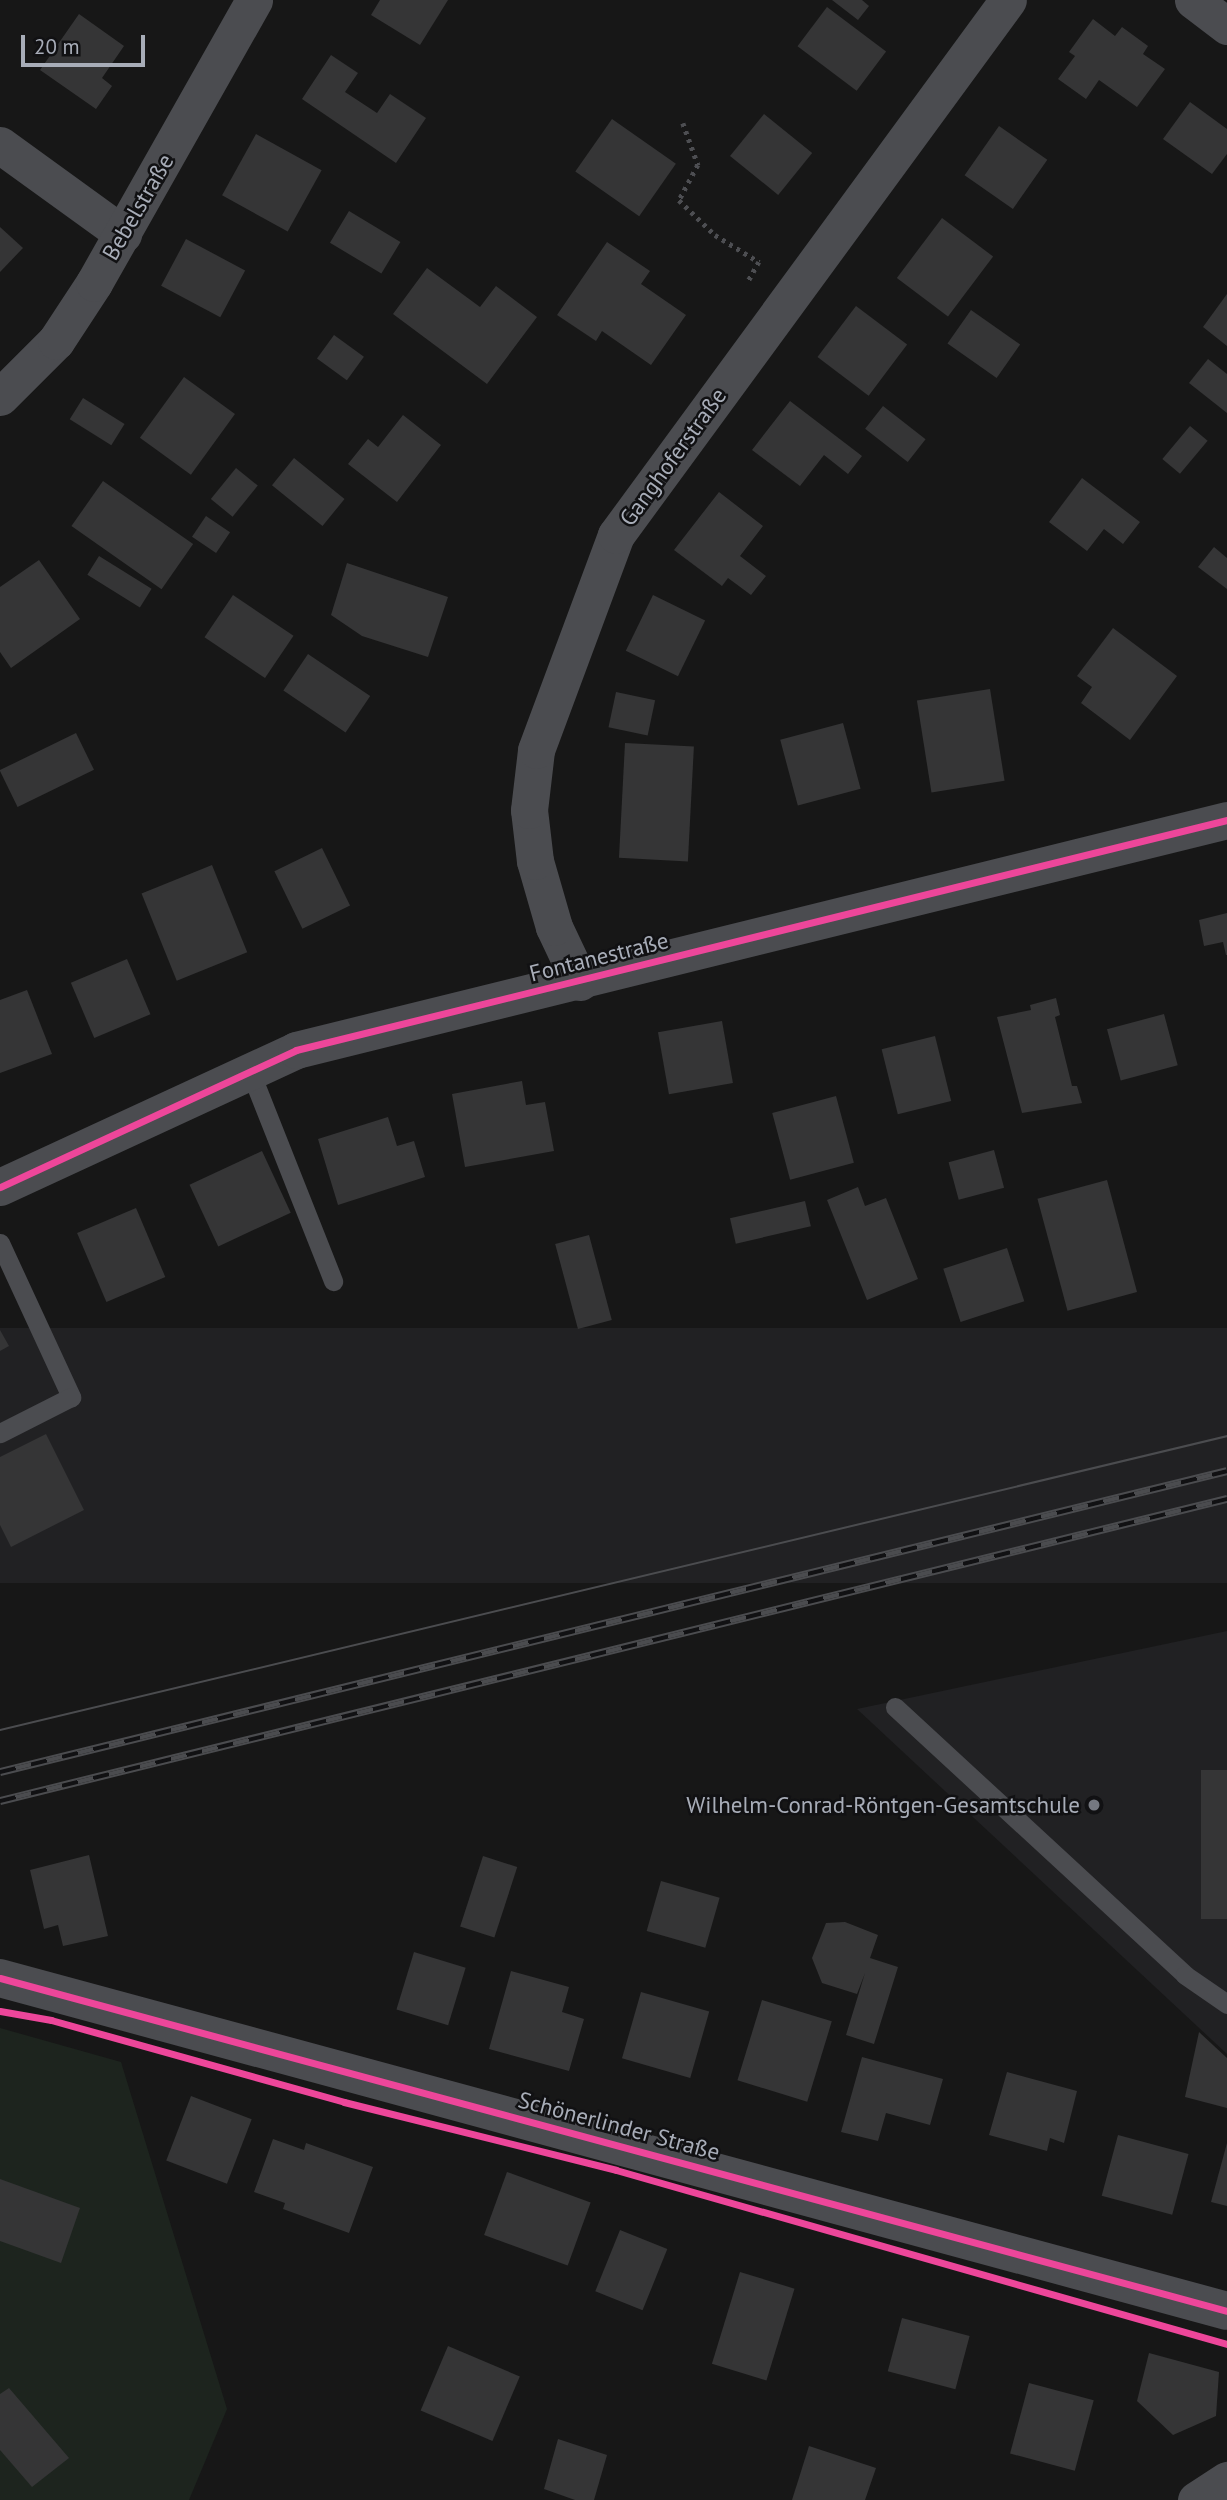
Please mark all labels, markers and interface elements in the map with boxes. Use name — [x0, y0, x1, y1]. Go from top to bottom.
scale bar — [24, 21, 149, 65]
text: 20 m — [34, 33, 80, 60]
street label: Bebelstraße — [97, 149, 179, 265]
street label: Ganghoferstraße — [614, 383, 732, 531]
street label: Fontanestraße — [527, 926, 671, 988]
place label: Wilhelm-Conrad-Röntgen-Gesamtschule — [686, 1791, 1080, 1819]
marker: Wilhelm-Conrad-Röntgen-Gesamtschule — [1086, 1797, 1102, 1813]
street label: Schönerlinder Straße — [515, 2086, 723, 2166]

